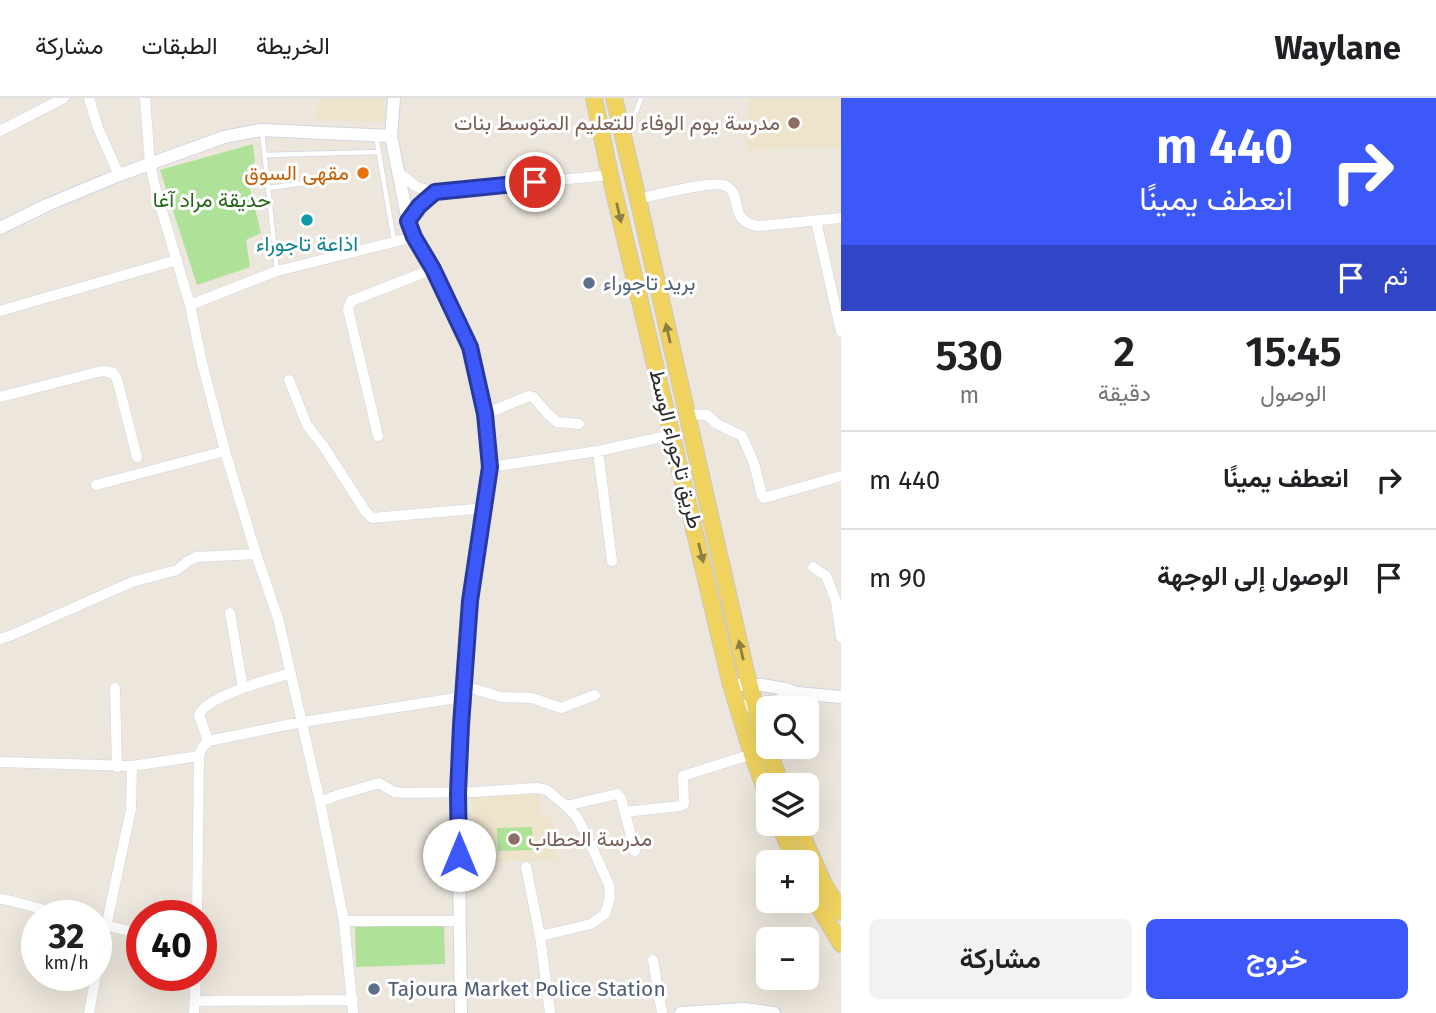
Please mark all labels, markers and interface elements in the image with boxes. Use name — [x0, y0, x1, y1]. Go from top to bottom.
text: Waylane — [1274, 28, 1401, 68]
text: مشاركة — [35, 32, 103, 60]
text: الطبقات — [141, 32, 218, 60]
text: الخريطة — [256, 32, 330, 60]
place label: مدرسة يوم الوفاء للتعليم المتوسط بنات — [454, 110, 780, 137]
marker: مدرسة يوم الوفاء للتعليم المتوسط بنات — [786, 115, 802, 131]
text: 440 m — [1156, 117, 1293, 176]
icon: right — [1317, 126, 1408, 217]
pin — [505, 152, 565, 212]
place label: مقهى السوق — [244, 160, 349, 186]
icon: arrive — [516, 163, 554, 201]
marker: مقهى السوق — [355, 165, 371, 181]
text: انعطف يمينًا — [1139, 180, 1293, 218]
park label: حديقة مراد آغا — [153, 187, 271, 213]
one-way arrow — [614, 202, 625, 224]
marker: اذاعة تاجوراء — [299, 212, 315, 228]
place label: اذاعة تاجوراء — [256, 231, 358, 257]
icon: arrive — [1332, 259, 1370, 297]
text: ثم — [1384, 261, 1408, 292]
place label: بريد تاجوراء — [603, 270, 696, 296]
marker: بريد تاجوراء — [581, 275, 597, 291]
one-way arrow — [663, 322, 674, 344]
text: 2 — [1113, 327, 1135, 377]
text: 15:45 — [1245, 327, 1342, 377]
text: 530 — [935, 331, 1003, 381]
street label: طريق تاجوراء الوسط — [644, 367, 708, 531]
text: دقيقة — [1098, 379, 1151, 407]
text: الوصول — [1260, 379, 1327, 407]
text: m — [959, 381, 979, 409]
icon: right — [1370, 461, 1408, 499]
text: انعطف يمينًا — [1223, 463, 1349, 494]
text: 440 m — [869, 465, 940, 496]
one-way arrow — [695, 542, 706, 564]
icon: arrive — [1370, 559, 1408, 597]
text: الوصول إلى الوجهة — [1157, 561, 1349, 592]
text: 90 m — [869, 563, 926, 594]
one-way arrow — [735, 639, 746, 661]
map controls — [756, 696, 819, 990]
button: search — [756, 696, 819, 759]
button: layers — [756, 773, 819, 836]
position arrow — [422, 818, 496, 892]
place label: مدرسة الحطاب — [528, 826, 652, 852]
marker: مدرسة الحطاب — [506, 831, 522, 847]
button: + — [756, 850, 819, 913]
speed limit sign: 40 — [126, 900, 217, 991]
text: 32 — [49, 915, 84, 957]
button: مشاركة — [869, 919, 1132, 999]
button: خروج — [1146, 919, 1408, 999]
button: − — [756, 927, 819, 990]
text: km/h — [44, 952, 89, 974]
place label: Tajoura Market Police Station — [388, 976, 666, 1002]
marker: Tajoura Market Police Station — [366, 981, 382, 997]

